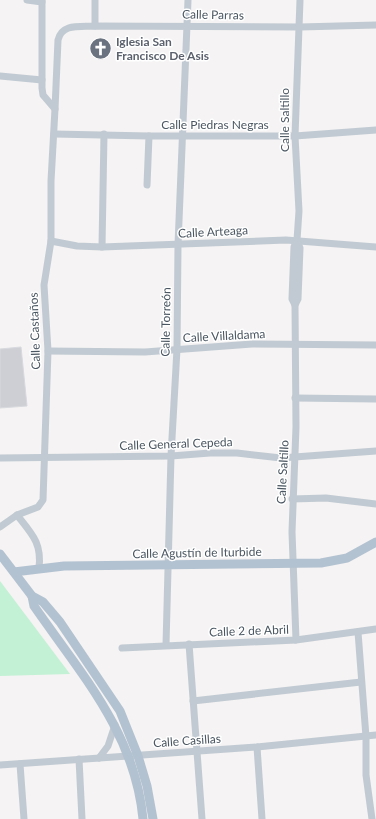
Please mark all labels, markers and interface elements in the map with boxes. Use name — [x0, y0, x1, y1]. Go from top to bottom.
street label: Calle Parras — [182, 6, 244, 23]
place label: Iglesia San Francisco De Asis — [116, 34, 209, 63]
church icon: Iglesia San Francisco De Asis — [87, 36, 113, 62]
street label: Calle Saltillo — [277, 88, 292, 152]
street label: Calle Piedras Negras — [161, 117, 269, 132]
street label: Calle Arteaga — [178, 222, 248, 241]
street label: Calle Torreón — [157, 287, 174, 357]
street label: Calle Castaños — [26, 292, 43, 370]
street label: Calle Villaldama — [182, 326, 266, 345]
street label: Calle General Cepeda — [119, 434, 233, 453]
street label: Calle Saltillo — [273, 439, 292, 504]
street label: Calle Agustín de Iturbide — [132, 544, 262, 561]
street label: Calle 2 de Abril — [209, 622, 289, 639]
street label: Calle Casillas — [153, 731, 221, 750]

